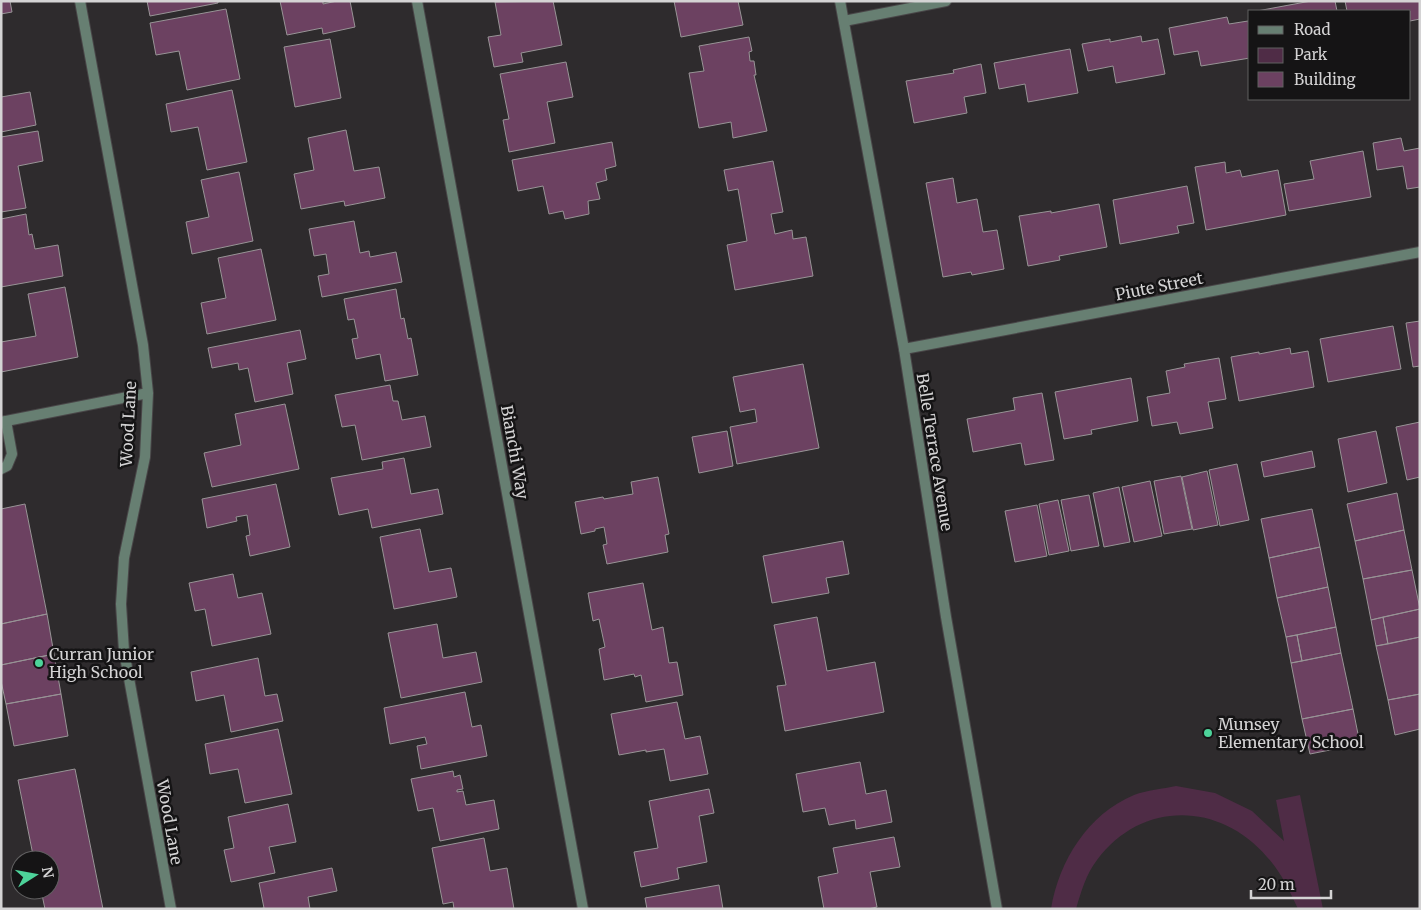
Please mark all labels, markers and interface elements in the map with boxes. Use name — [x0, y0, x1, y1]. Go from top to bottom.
legend — [1248, 10, 1411, 100]
text: Road — [1294, 20, 1330, 39]
text: Park — [1294, 45, 1328, 64]
text: Building — [1294, 70, 1356, 89]
street label: Piute Street — [1113, 268, 1205, 304]
street label: Belle Terrace Avenue — [913, 372, 957, 532]
street label: Wood Lane — [116, 380, 140, 469]
street label: Bianchi Way — [497, 403, 533, 501]
place label: Curran Junior High School — [49, 644, 154, 682]
marker: Curran Junior High School — [33, 657, 45, 669]
place label: Munsey Elementary School — [1218, 714, 1364, 752]
marker: Munsey Elementary School — [1202, 727, 1214, 739]
street label: Wood Lane — [153, 777, 187, 866]
north arrow — [10, 850, 60, 900]
text: N — [38, 865, 58, 880]
scale bar — [1251, 868, 1331, 900]
text: 20 m — [1258, 875, 1295, 894]

